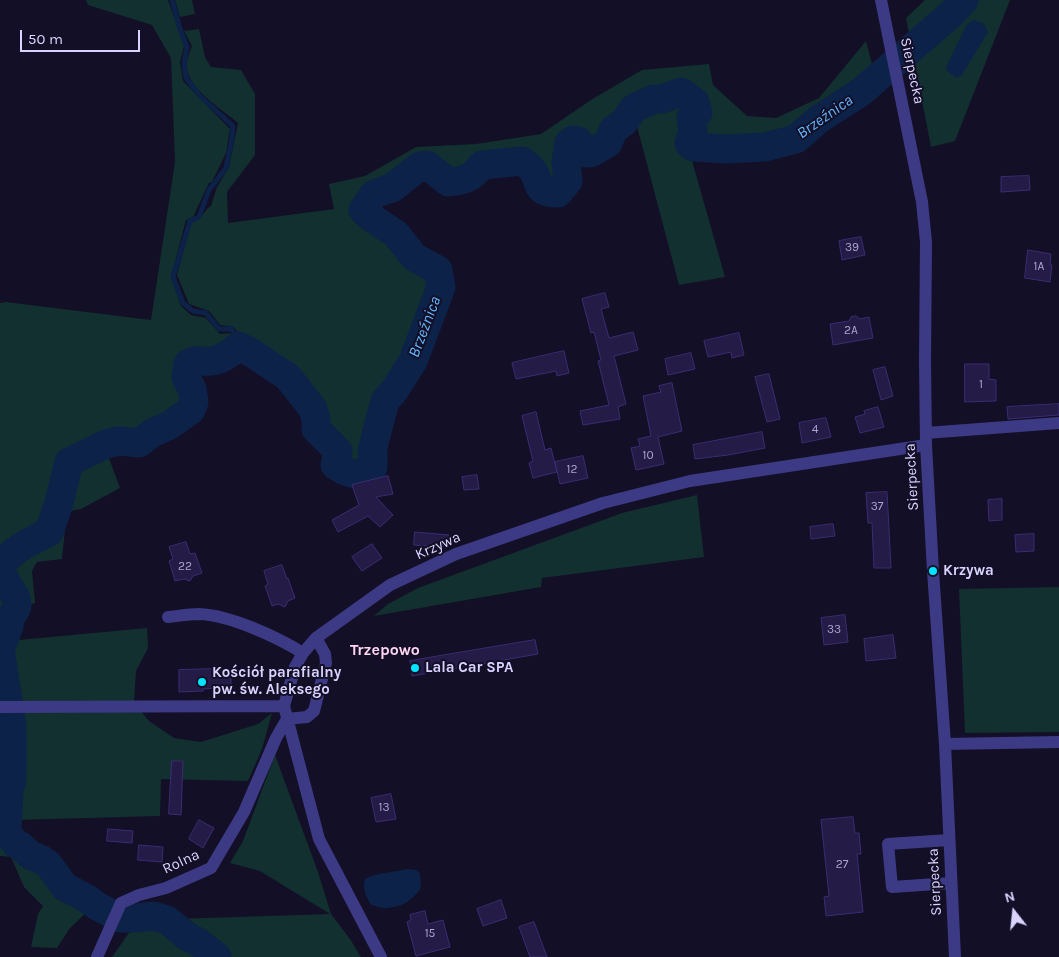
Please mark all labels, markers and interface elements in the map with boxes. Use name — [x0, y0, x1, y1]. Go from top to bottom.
scale bar — [22, 20, 142, 52]
text: 50 m — [28, 30, 63, 48]
street label: Sierpecka — [896, 36, 928, 106]
water label: Brzeźnica — [793, 91, 857, 143]
house number: 39 — [845, 241, 859, 255]
house number: 1A — [1034, 260, 1044, 274]
water label: Brzeźnica — [405, 294, 445, 360]
house number: 2A — [844, 324, 858, 338]
house number: 1 — [979, 378, 983, 392]
house number: 4 — [812, 423, 818, 437]
street label: Sierpecka — [901, 443, 923, 511]
house number: 10 — [642, 449, 654, 463]
house number: 12 — [567, 463, 577, 477]
house number: 37 — [871, 500, 883, 514]
street label: Krzywa — [413, 528, 463, 564]
house number: 22 — [178, 560, 192, 574]
place label: Krzywa — [943, 562, 994, 580]
marker: Krzywa — [927, 565, 939, 577]
house number: 33 — [827, 623, 841, 637]
district label: Trzepowo — [350, 640, 420, 660]
place label: Lala Car SPA — [425, 659, 513, 677]
marker: Lala Car SPA — [409, 662, 421, 674]
place label: Kościół parafialny pw. św. Aleksego — [212, 664, 341, 699]
marker: Kościół parafialny pw. św. Aleksego — [196, 676, 208, 688]
house number: 13 — [378, 801, 390, 815]
street label: Rolna — [160, 846, 202, 878]
street label: Sierpecka — [924, 848, 946, 916]
house number: 27 — [836, 858, 848, 872]
north arrow — [989, 887, 1039, 937]
text: N — [1003, 888, 1017, 907]
house number: 15 — [425, 927, 435, 941]

